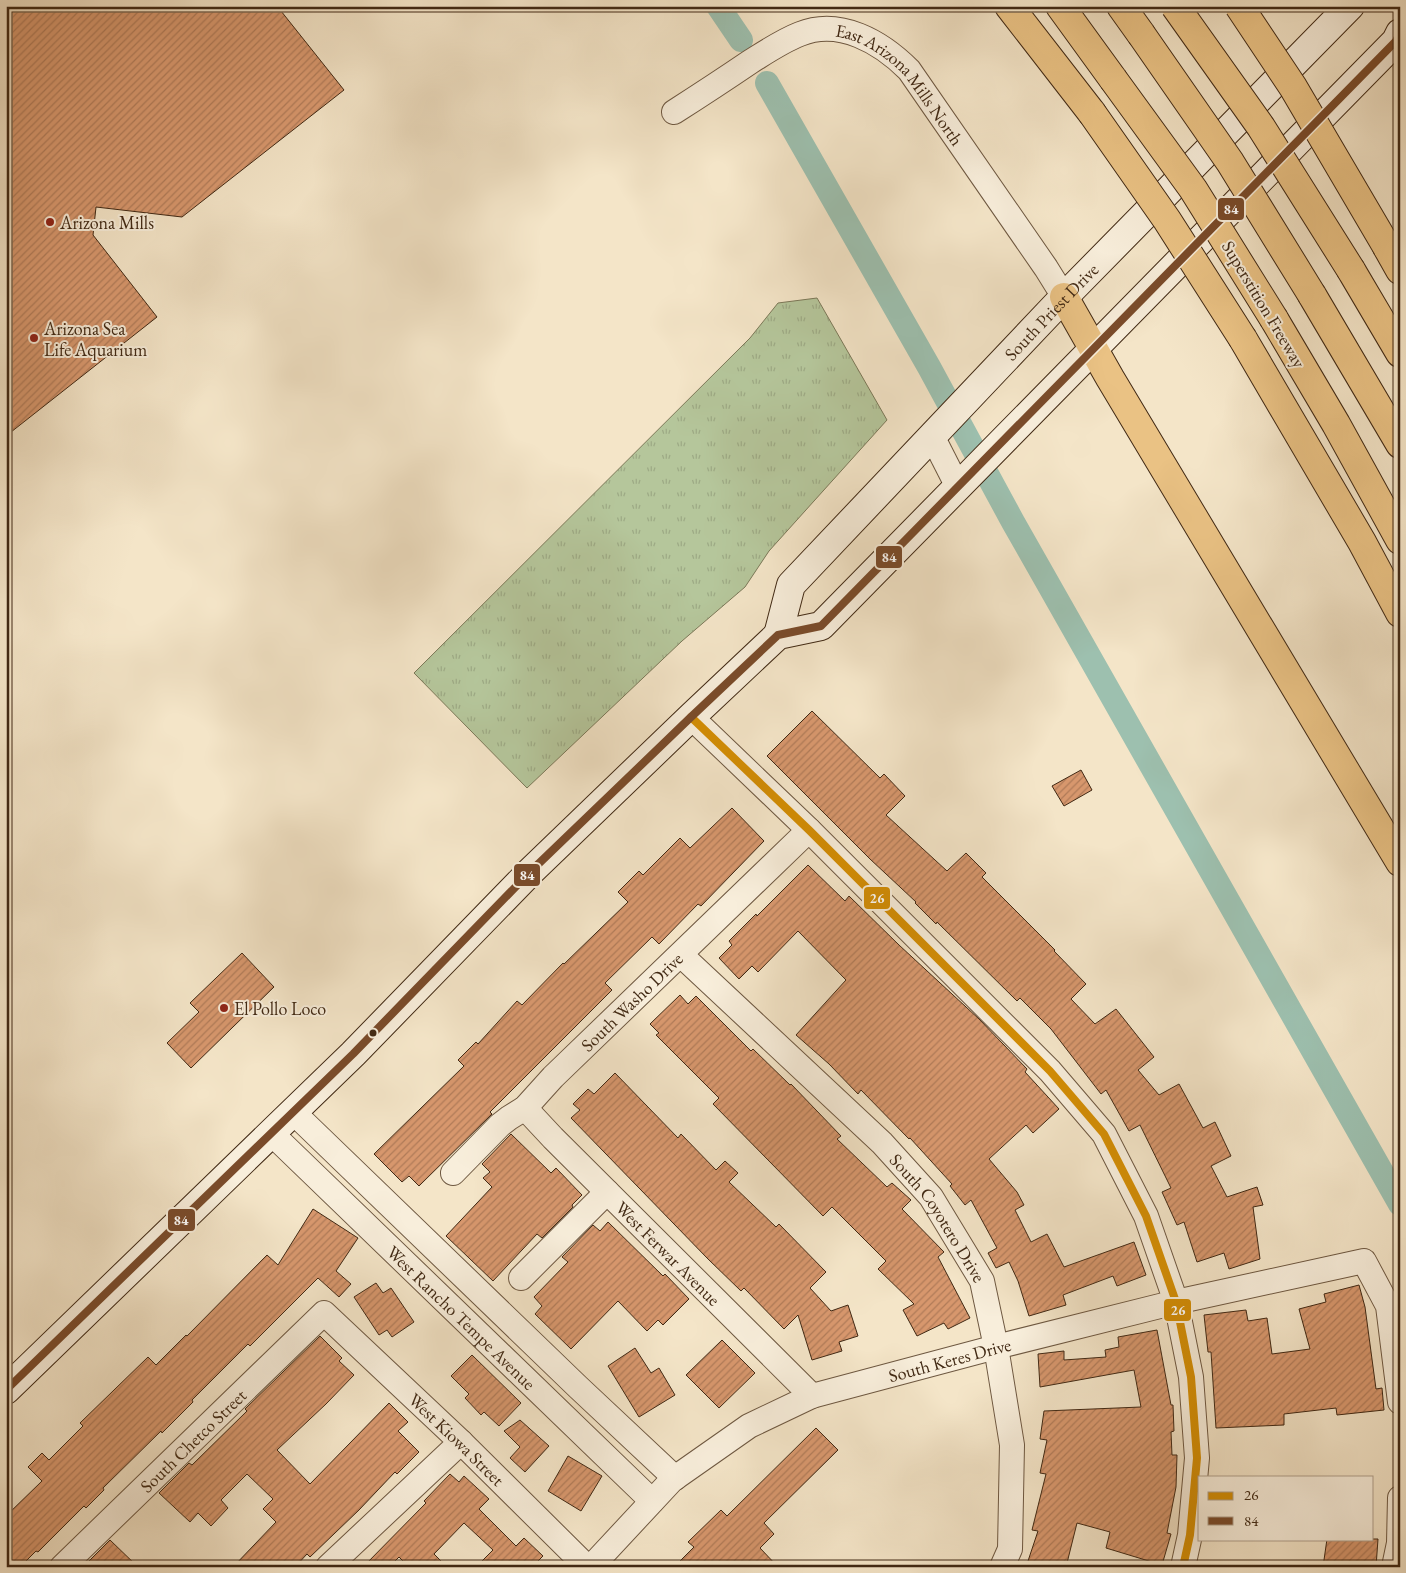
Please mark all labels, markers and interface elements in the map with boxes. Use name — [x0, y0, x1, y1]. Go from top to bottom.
street label: East Arizona Mills North — [834, 18, 969, 150]
line badge: 84 — [1217, 197, 1245, 221]
text: 84 — [1224, 200, 1239, 218]
place label: Arizona Mills — [59, 211, 154, 234]
marker: Arizona Mills — [44, 216, 56, 228]
street label: Superstition Freeway — [1217, 236, 1311, 372]
street label: South Priest Drive — [999, 258, 1103, 365]
place label: Arizona Sea Life Aquarium — [43, 317, 147, 361]
marker: Arizona Sea Life Aquarium — [28, 332, 40, 344]
line badge: 84 — [875, 545, 903, 569]
text: 84 — [882, 548, 897, 566]
line badge: 84 — [513, 863, 541, 887]
text: 84 — [520, 866, 535, 884]
line badge: 26 — [863, 886, 891, 910]
text: 26 — [870, 889, 885, 907]
street label: South Washo Drive — [575, 947, 687, 1056]
place label: El Pollo Loco — [234, 997, 326, 1020]
marker: El Pollo Loco — [218, 1002, 230, 1014]
unlabelled marker — [368, 1028, 378, 1038]
street label: South Coyotero Drive — [885, 1148, 991, 1286]
street label: West Ferwar Avenue — [611, 1196, 726, 1310]
line badge: 84 — [167, 1208, 196, 1232]
text: 84 — [174, 1211, 189, 1229]
street label: West Rancho Tempe Avenue — [382, 1240, 541, 1394]
line badge: 26 — [1163, 1298, 1192, 1322]
text: 26 — [1171, 1301, 1186, 1319]
street label: South Keres Drive — [886, 1332, 1013, 1387]
street label: South Chetco Street — [135, 1383, 251, 1497]
street label: West Kiowa Street — [404, 1387, 510, 1491]
legend — [1198, 1476, 1374, 1540]
text: 26 — [1244, 1485, 1258, 1504]
text: 84 — [1244, 1511, 1259, 1530]

